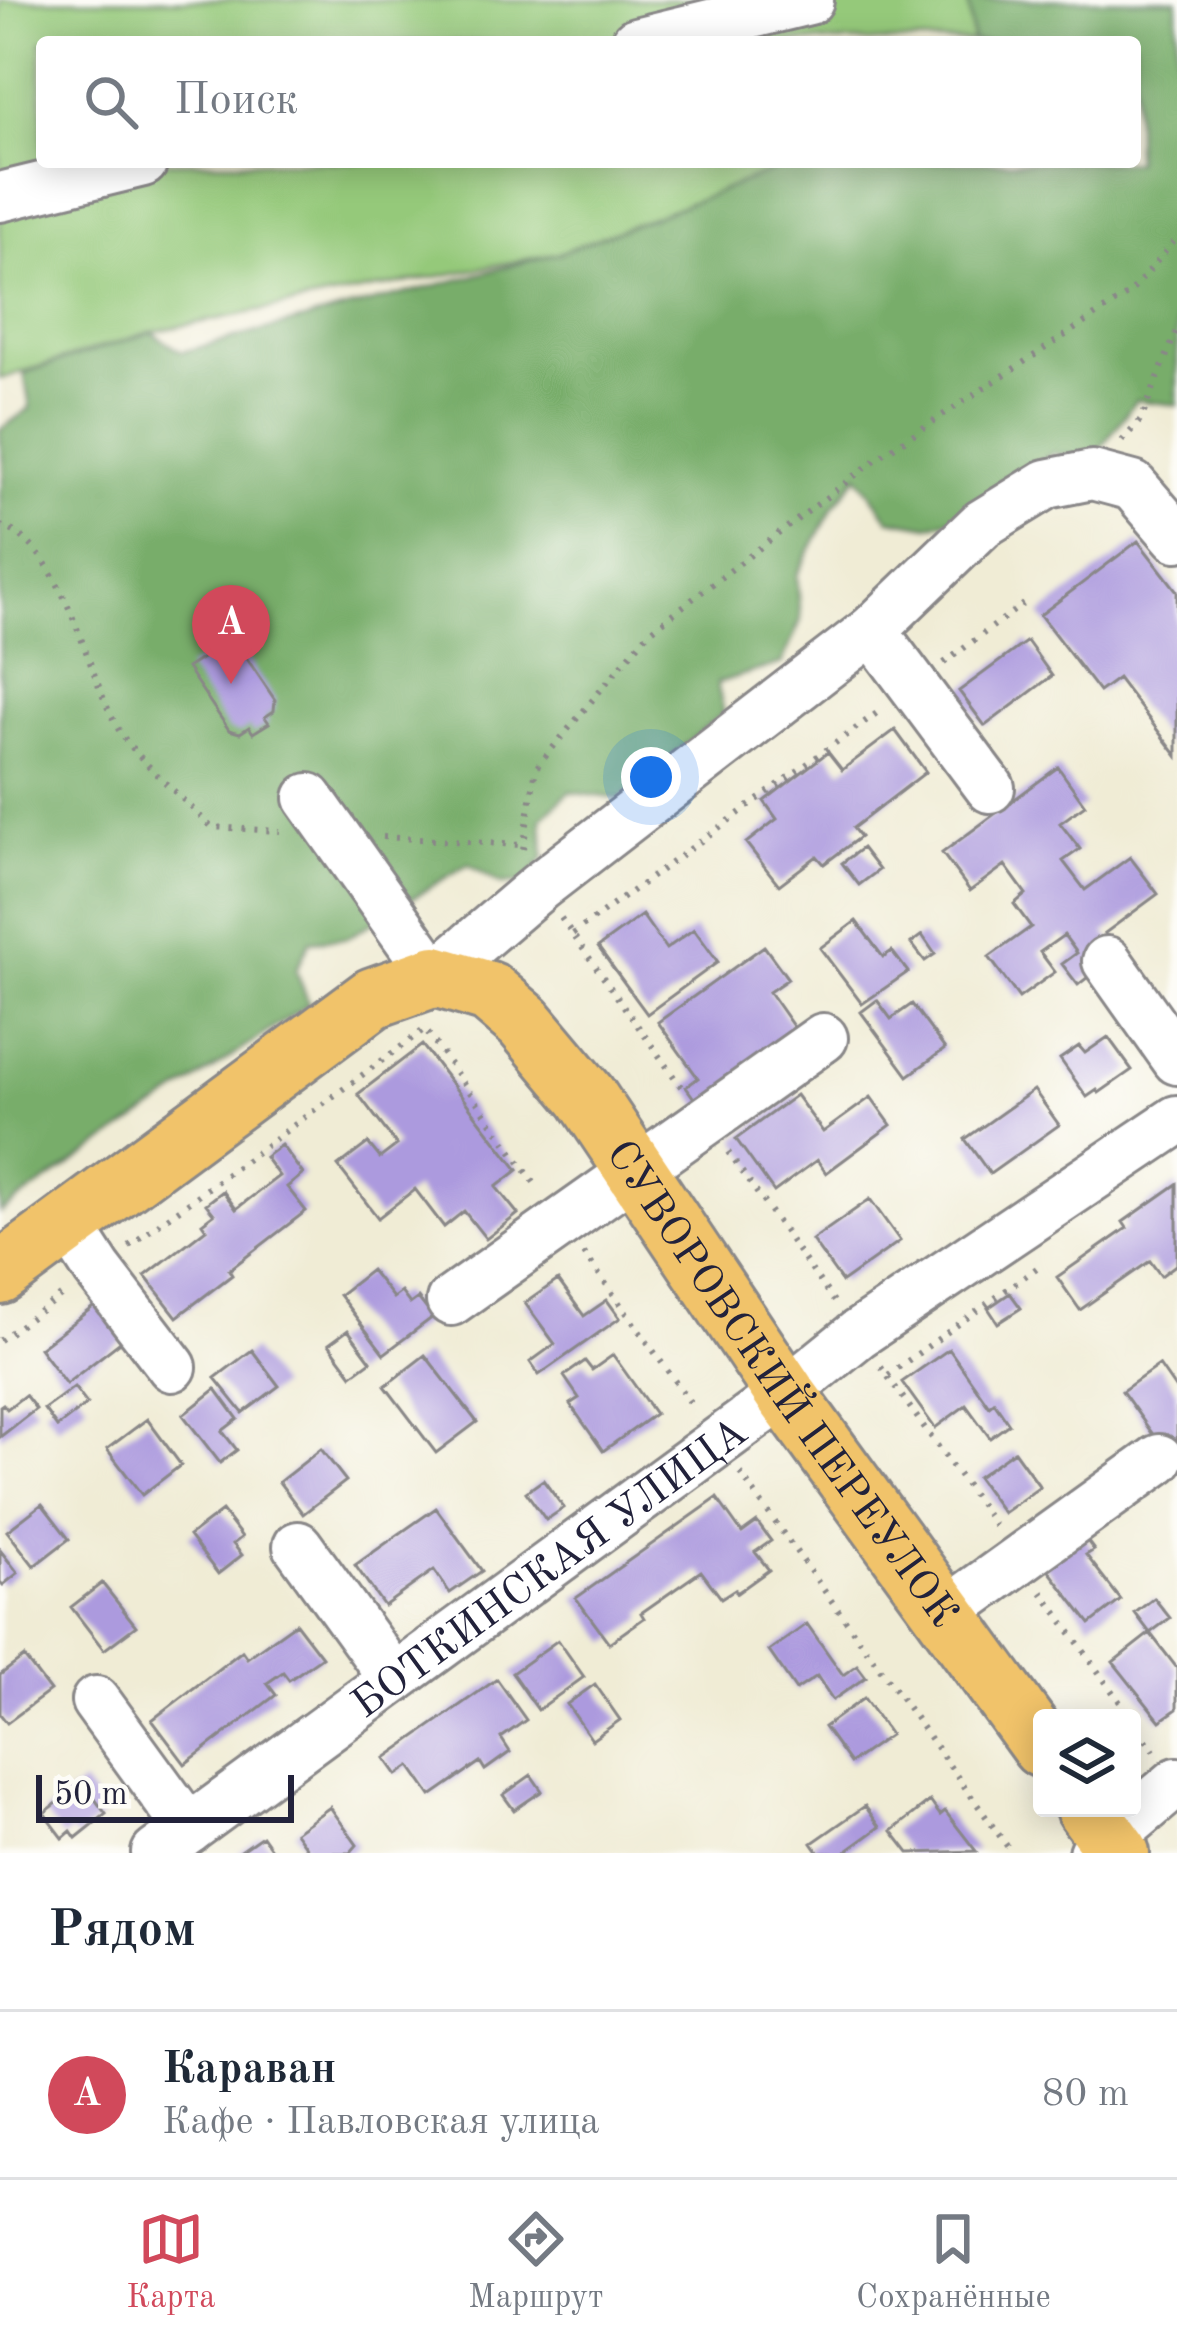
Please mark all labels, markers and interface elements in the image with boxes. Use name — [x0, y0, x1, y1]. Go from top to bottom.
search box — [36, 36, 1141, 168]
icon: search — [78, 69, 144, 135]
text: Поиск — [174, 79, 298, 124]
pin: A — [192, 585, 270, 684]
your location — [621, 747, 681, 807]
street label: СУВОРОВСКИЙ ПЕРЕУЛОК — [597, 1134, 964, 1636]
street label: БОТКИНСКАЯ УЛИЦА — [346, 1411, 756, 1727]
map controls — [1033, 1709, 1141, 1817]
button: layers — [1033, 1709, 1141, 1817]
scale bar — [36, 1769, 294, 1822]
text: 50 m — [54, 1779, 128, 1812]
text: Рядом — [48, 1906, 196, 1957]
text: Караван — [162, 2048, 336, 2093]
text: A — [72, 2075, 102, 2114]
text: 80 m — [1042, 2075, 1129, 2114]
text: Кафе · Павловская улица — [162, 2103, 600, 2142]
tab: Карта — [126, 2206, 216, 2319]
tab: Маршрут — [468, 2206, 604, 2319]
tab: Сохранённые — [856, 2206, 1051, 2319]

